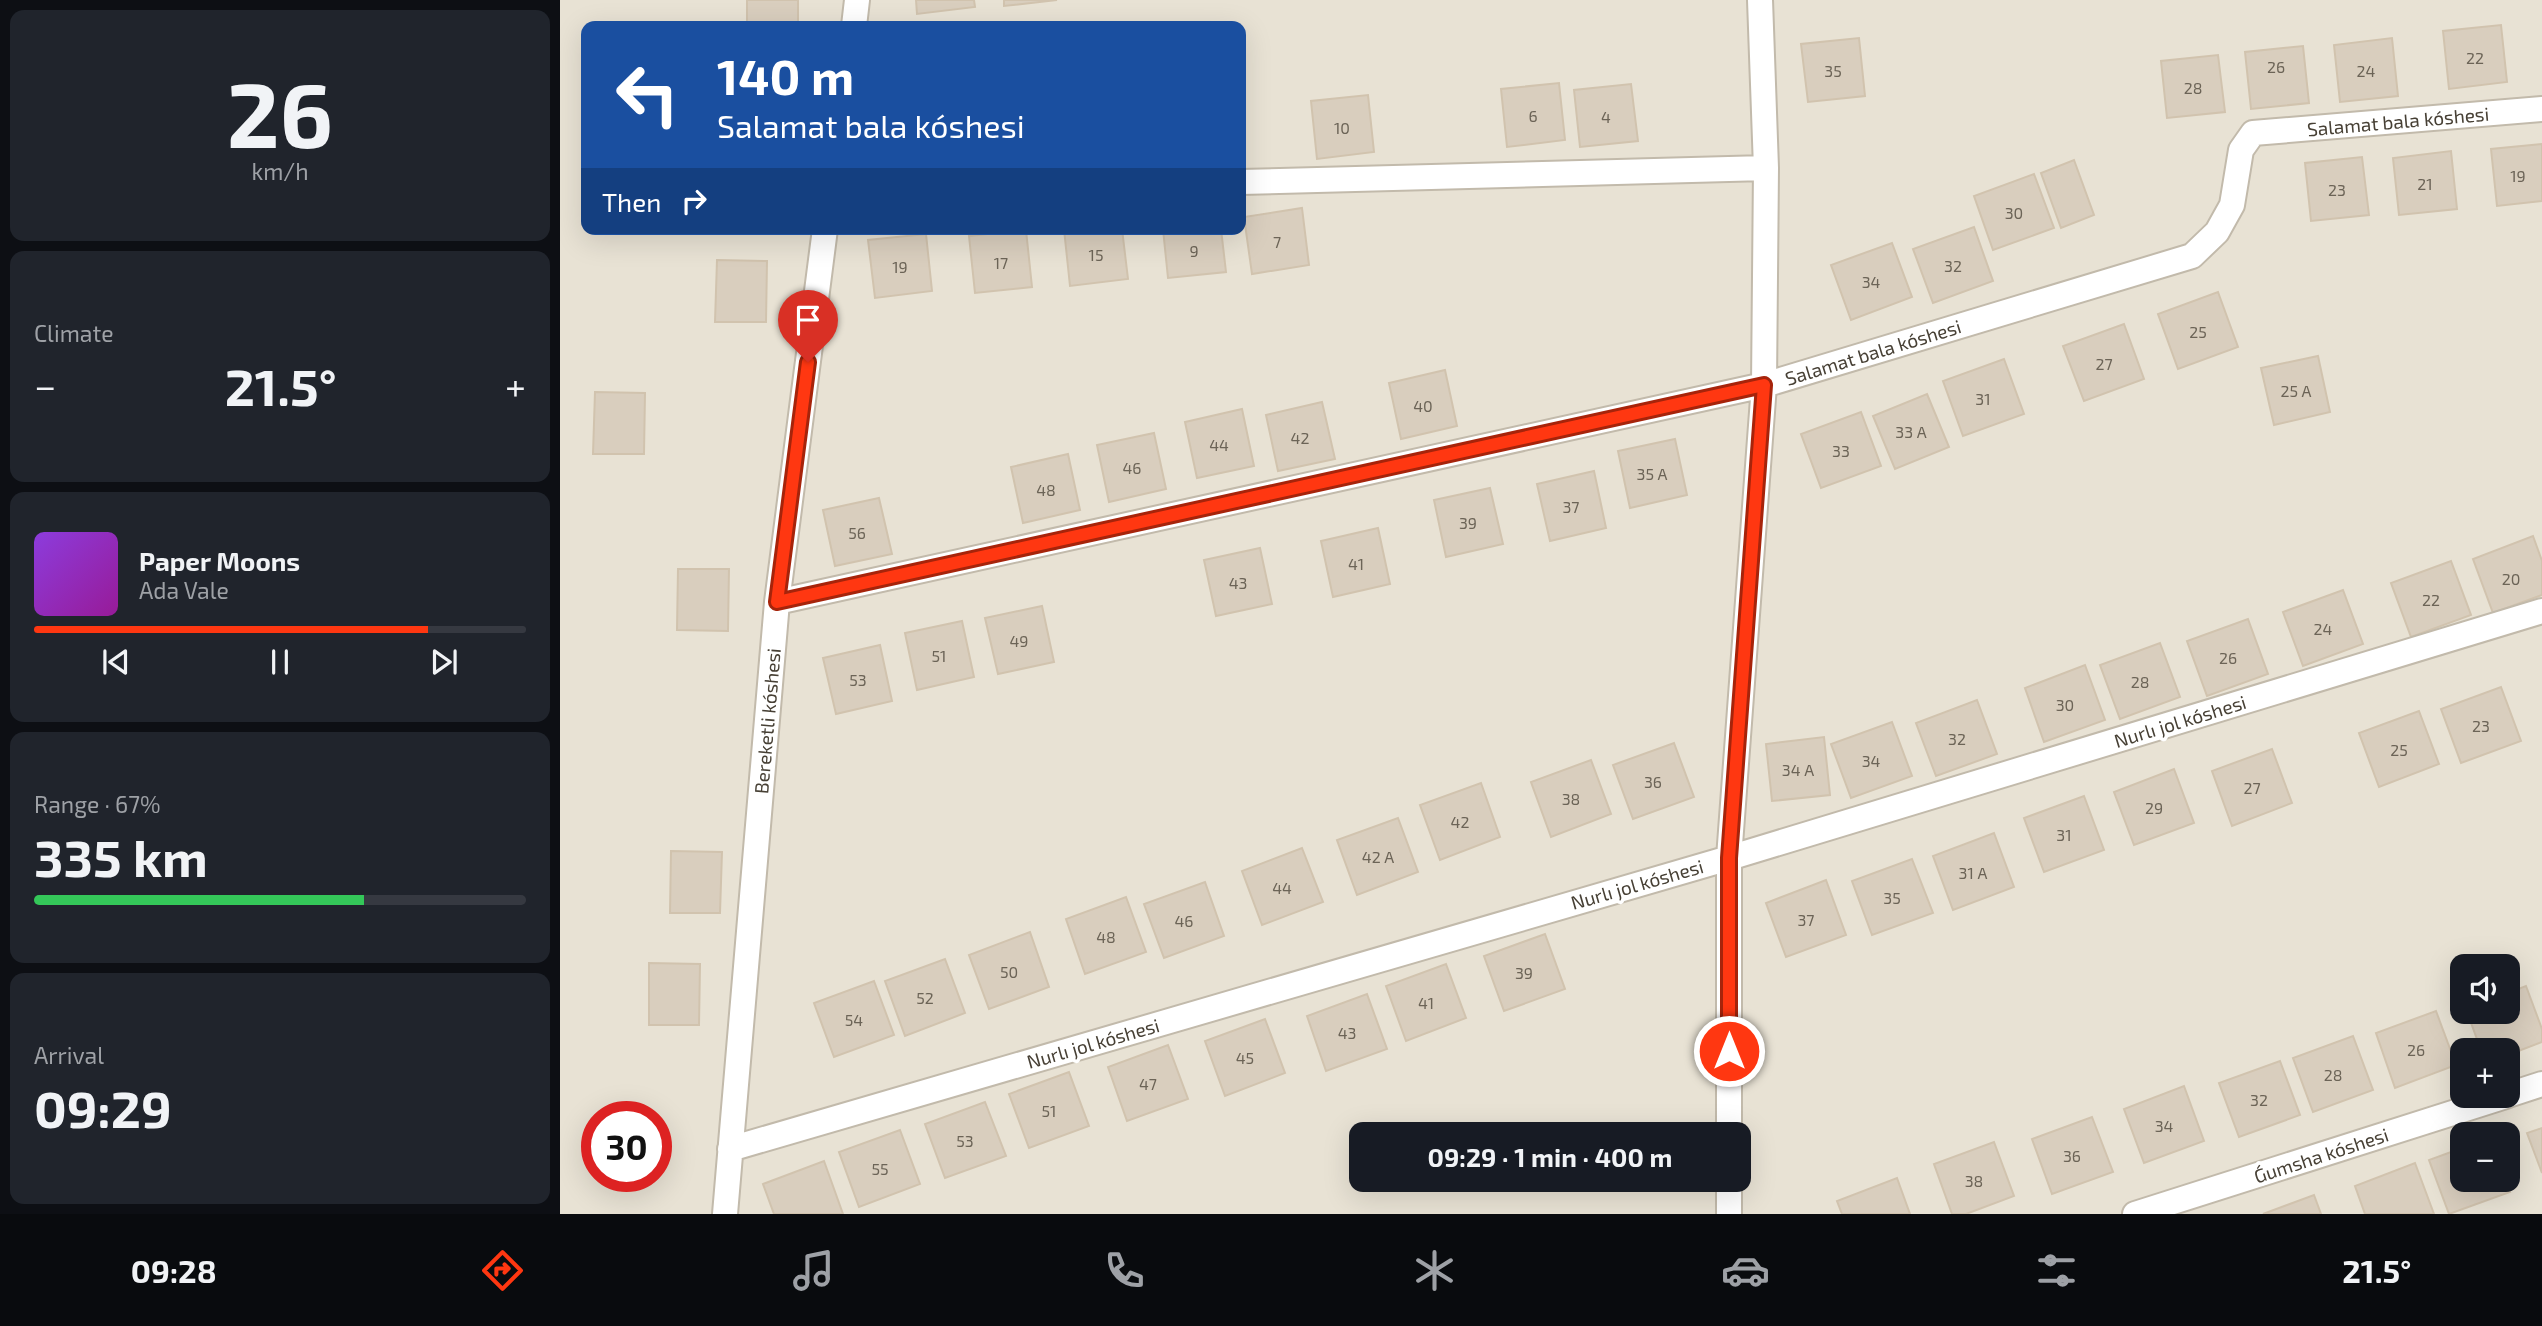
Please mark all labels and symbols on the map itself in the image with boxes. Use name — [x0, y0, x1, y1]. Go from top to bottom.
house number: 22 — [2466, 48, 2484, 67]
house number: 26 — [2267, 57, 2285, 76]
house number: 35 — [1824, 61, 1842, 80]
house number: 24 — [2357, 61, 2376, 80]
house number: 28 — [2184, 78, 2202, 97]
street label: Salamat bala kóshesi — [2306, 102, 2490, 140]
house number: 6 — [1528, 106, 1538, 125]
house number: 4 — [1601, 107, 1611, 126]
house number: 10 — [1334, 118, 1350, 137]
house number: 19 — [2510, 166, 2526, 185]
house number: 21 — [2417, 174, 2433, 193]
house number: 23 — [2328, 180, 2346, 199]
house number: 30 — [2005, 203, 2023, 222]
house number: 7 — [1273, 232, 1281, 251]
house number: 9 — [1189, 241, 1199, 260]
house number: 15 — [1089, 245, 1103, 264]
house number: 17 — [994, 253, 1008, 272]
house number: 32 — [1944, 256, 1962, 275]
house number: 19 — [892, 257, 908, 276]
house number: 34 — [1862, 272, 1881, 291]
pin — [778, 290, 838, 362]
street label: Salamat bala kóshesi — [1782, 314, 1964, 390]
house number: 25 — [2189, 322, 2207, 341]
house number: 27 — [2095, 354, 2113, 373]
house number: 25 А — [2280, 381, 2312, 400]
house number: 31 — [1975, 389, 1991, 408]
house number: 40 — [1413, 396, 1433, 415]
house number: 33 А — [1895, 422, 1927, 441]
house number: 42 — [1291, 428, 1309, 447]
house number: 44 — [1209, 435, 1229, 454]
house number: 33 — [1832, 441, 1850, 460]
house number: 46 — [1123, 458, 1142, 477]
house number: 35 А — [1637, 464, 1668, 483]
house number: 48 — [1036, 480, 1056, 499]
house number: 37 — [1562, 497, 1580, 516]
house number: 39 — [1459, 513, 1477, 532]
house number: 56 — [848, 523, 866, 542]
house number: 41 — [1348, 554, 1364, 573]
house number: 20 — [2502, 569, 2520, 588]
house number: 43 — [1229, 573, 1247, 592]
house number: 22 — [2422, 590, 2440, 609]
house number: 24 — [2314, 619, 2333, 638]
house number: 49 — [1010, 631, 1029, 650]
house number: 51 — [932, 646, 946, 665]
street label: Bereketli kóshesi — [749, 647, 785, 795]
house number: 26 — [2219, 648, 2237, 667]
house number: 53 — [849, 670, 867, 689]
house number: 28 — [2131, 672, 2149, 691]
street label: Nurlı jol kóshesi — [2111, 690, 2249, 752]
house number: 30 — [2056, 695, 2074, 714]
house number: 23 — [2472, 716, 2490, 735]
house number: 32 — [1948, 729, 1966, 748]
house number: 25 — [2390, 740, 2408, 759]
house number: 34 — [1862, 751, 1881, 770]
house number: 34 А — [1782, 760, 1814, 779]
house number: 36 — [1644, 772, 1662, 791]
house number: 27 — [2243, 778, 2261, 797]
house number: 38 — [1562, 789, 1580, 808]
house number: 29 — [2145, 798, 2163, 817]
house number: 42 — [1451, 812, 1469, 831]
house number: 31 — [2056, 825, 2072, 844]
house number: 42 А — [1362, 847, 1394, 866]
street label: Nurlı jol kóshesi — [1568, 854, 1706, 914]
house number: 31 А — [1959, 863, 1987, 882]
house number: 44 — [1272, 878, 1292, 897]
house number: 35 — [1883, 888, 1901, 907]
house number: 37 — [1797, 910, 1815, 929]
house number: 46 — [1175, 911, 1194, 930]
house number: 48 — [1096, 927, 1116, 946]
house number: 50 — [1000, 962, 1018, 981]
house number: 39 — [1515, 963, 1533, 982]
house number: 52 — [916, 988, 934, 1007]
house number: 41 — [1418, 993, 1434, 1012]
house number: 54 — [845, 1010, 863, 1029]
street label: Nurlı jol kóshesi — [1024, 1013, 1162, 1073]
position arrow — [1692, 1014, 1766, 1088]
house number: 43 — [1338, 1023, 1356, 1042]
house number: 26 — [2407, 1040, 2425, 1059]
house number: 45 — [1236, 1048, 1254, 1067]
house number: 28 — [2324, 1065, 2342, 1084]
house number: 47 — [1139, 1074, 1157, 1093]
house number: 32 — [2250, 1090, 2268, 1109]
speed limit sign: 30 — [581, 1101, 672, 1192]
house number: 51 — [1042, 1101, 1056, 1120]
house number: 34 — [2155, 1116, 2174, 1135]
street label: Ǵumsha kóshesi — [2251, 1122, 2391, 1188]
house number: 53 — [956, 1131, 974, 1150]
house number: 36 — [2063, 1146, 2081, 1165]
house number: 55 — [871, 1159, 889, 1178]
house number: 38 — [1965, 1171, 1983, 1190]

